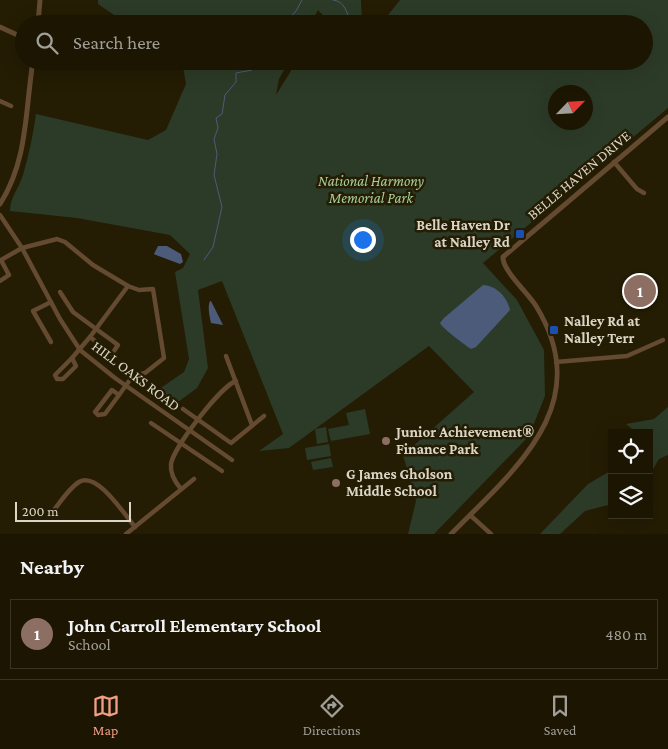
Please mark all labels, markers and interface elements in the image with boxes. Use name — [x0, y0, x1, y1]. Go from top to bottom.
search box — [15, 15, 653, 70]
icon: search — [33, 29, 61, 57]
text: Search here — [73, 32, 160, 53]
north arrow — [548, 85, 593, 130]
street label: BELLE HAVEN DRIVE — [524, 127, 634, 223]
park label: National Harmony Memorial Park — [318, 173, 424, 206]
place label: Belle Haven Dr at Nalley Rd — [416, 217, 511, 250]
your location — [350, 227, 376, 253]
marker: Belle Haven Dr at Nalley Rd — [514, 228, 526, 240]
pin: 1 — [624, 272, 656, 310]
place label: Nalley Rd at Nalley Terr — [564, 313, 640, 346]
marker: Nalley Rd at Nalley Terr — [548, 324, 560, 336]
street label: HILL OAKS ROAD — [89, 338, 183, 414]
place label: Junior Achievement® Finance Park — [394, 424, 534, 457]
map controls — [608, 429, 653, 519]
button: locate — [608, 429, 653, 474]
marker: Junior Achievement® Finance Park — [380, 435, 392, 447]
place label: G James Gholson Middle School — [346, 466, 453, 499]
button: layers — [608, 474, 653, 519]
marker: G James Gholson Middle School — [330, 477, 342, 489]
scale bar — [15, 499, 131, 522]
text: 200 m — [22, 503, 58, 519]
text: Nearby — [20, 555, 84, 579]
text: John Carroll Elementary School — [68, 615, 321, 636]
text: 1 — [34, 626, 40, 643]
text: 480 m — [605, 626, 647, 643]
text: School — [68, 636, 111, 653]
tab: Map — [92, 692, 120, 738]
tab: Directions — [303, 692, 361, 738]
tab: Saved — [544, 692, 576, 738]

